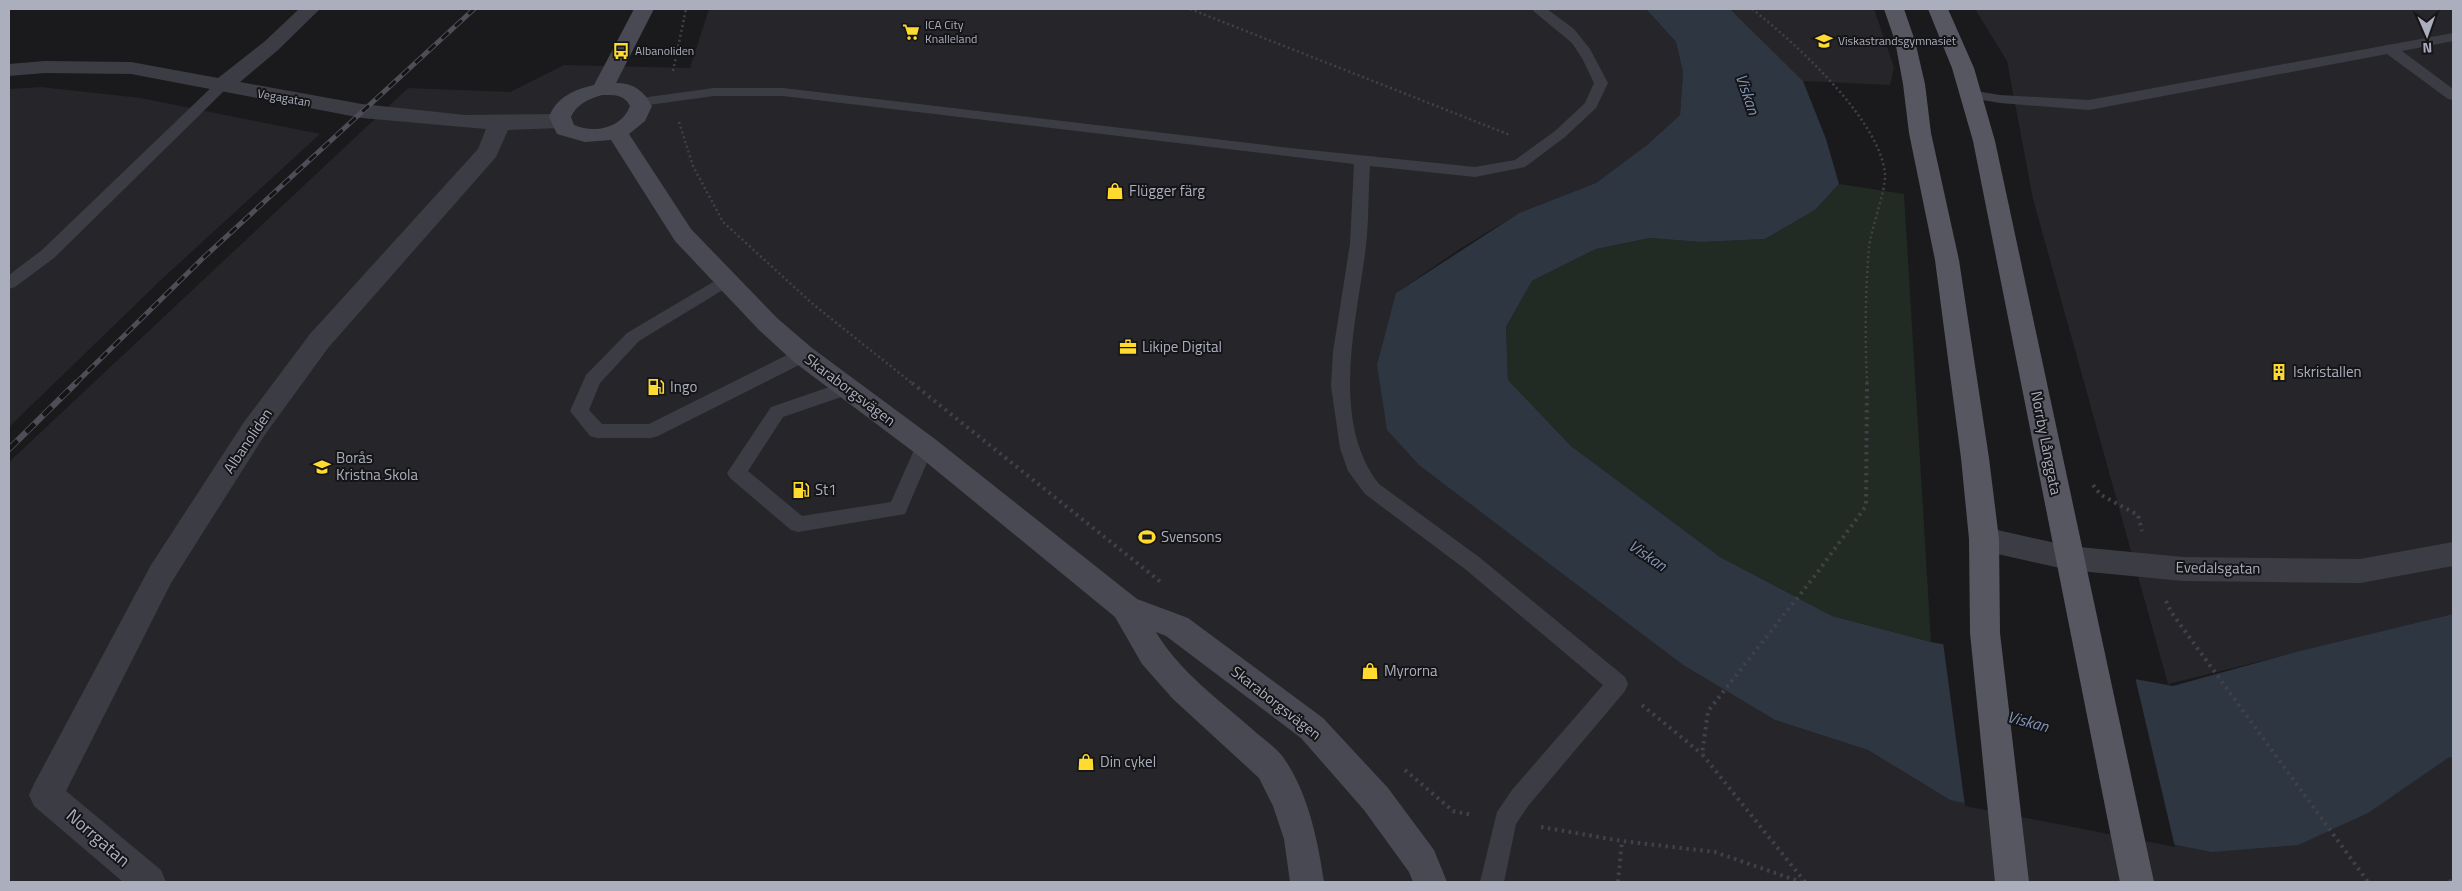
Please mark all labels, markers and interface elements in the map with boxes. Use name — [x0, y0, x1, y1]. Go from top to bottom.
north arrow — [2402, 10, 2452, 60]
place label: ICA City Knalleland — [925, 15, 977, 48]
supermarket icon: ICA City Knalleland — [901, 22, 921, 42]
school or university icon: Viskastrandsgymnasiet — [1814, 31, 1834, 51]
place label: Viskastrandsgymnasiet — [1838, 31, 1957, 50]
text: N — [2422, 38, 2433, 59]
bus stop icon: Albanoliden — [611, 41, 631, 61]
place label: Albanoliden — [635, 41, 694, 60]
water label: Viskan — [1730, 70, 1766, 119]
street label: Vegagatan — [256, 83, 312, 112]
place label: Flügger färg — [1129, 179, 1205, 202]
shop icon: Flügger färg — [1105, 181, 1125, 201]
place label: Likipe Digital — [1142, 335, 1222, 358]
office icon: Likipe Digital — [1118, 337, 1138, 357]
street label: Skaraborgsvägen — [800, 348, 901, 432]
place label: Iskristallen — [2293, 360, 2362, 383]
building icon: Iskristallen — [2269, 362, 2289, 382]
place label: Ingo — [670, 375, 697, 398]
fuel station icon: Ingo — [646, 377, 666, 397]
street label: Norrby Långgata — [2025, 389, 2068, 497]
street label: Albanoliden — [217, 404, 278, 478]
place label: Borås Kristna Skola — [336, 446, 419, 486]
school or university icon: Borås Kristna Skola — [312, 457, 332, 477]
place label: St1 — [815, 478, 837, 501]
fuel station icon: St1 — [791, 480, 811, 500]
place label: Svensons — [1161, 525, 1222, 548]
sports icon: Svensons — [1137, 527, 1157, 547]
water label: Viskan — [1624, 533, 1673, 577]
street label: Evedalsgatan — [2175, 555, 2261, 580]
place label: Myrorna — [1384, 659, 1438, 682]
street label: Skaraborgsvägen — [1226, 660, 1326, 745]
shop icon: Myrorna — [1360, 661, 1380, 681]
water label: Viskan — [2005, 704, 2052, 738]
place label: Din cykel — [1100, 750, 1156, 773]
shop icon: Din cykel — [1076, 752, 1096, 772]
street label: Norrgatan — [60, 802, 136, 873]

